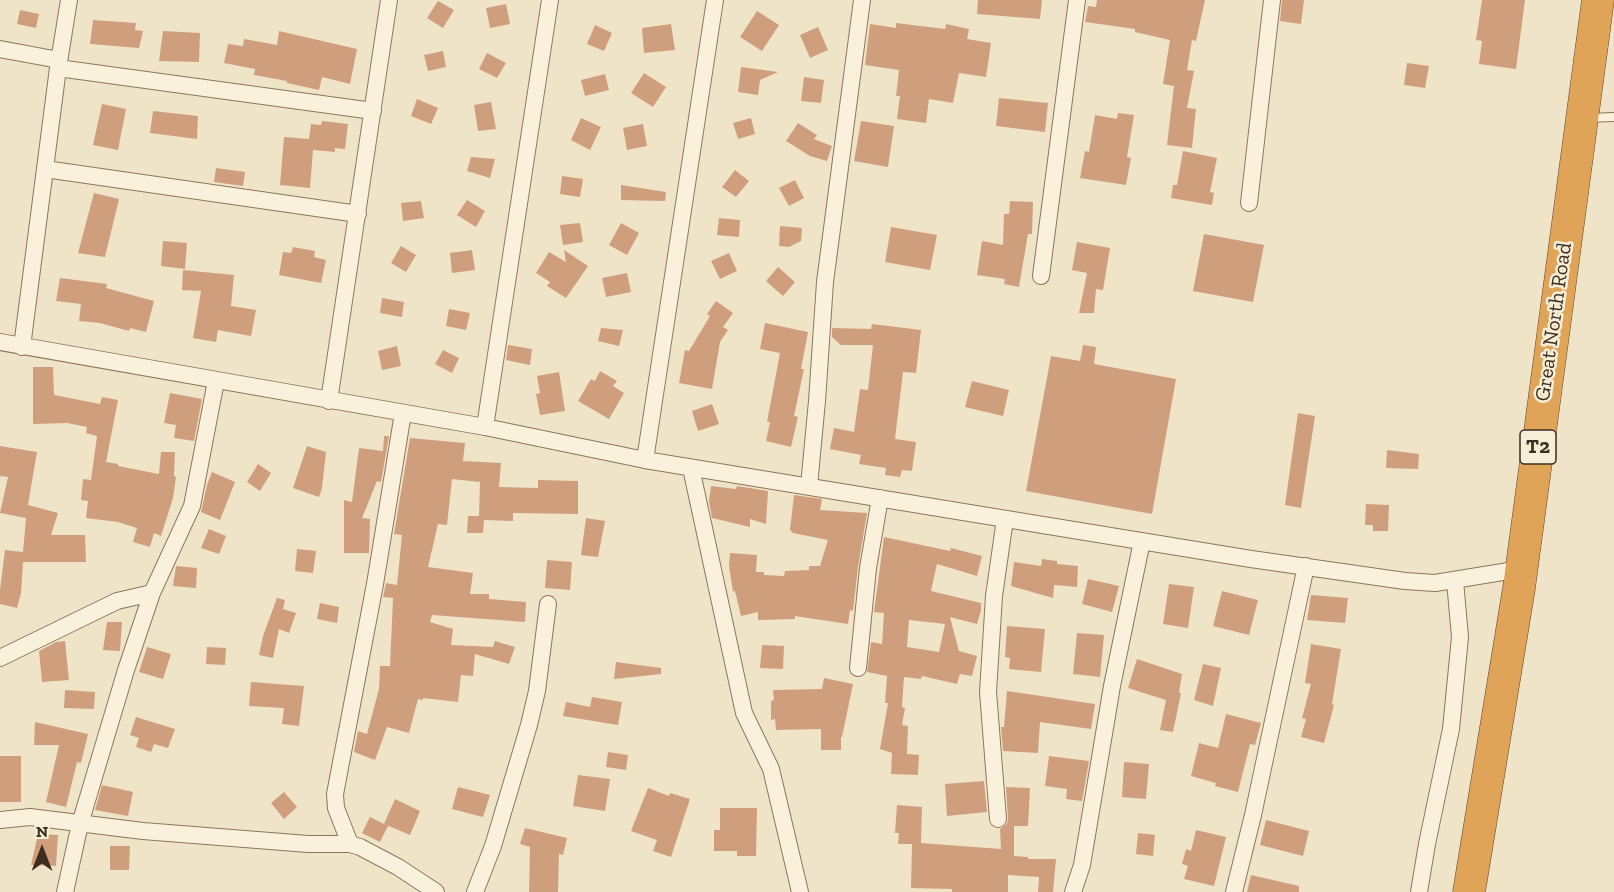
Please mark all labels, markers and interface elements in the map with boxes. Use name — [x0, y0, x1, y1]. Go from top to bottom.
street label: Great North Road — [1530, 241, 1578, 403]
road number: T2 — [1520, 430, 1556, 464]
north arrow — [12, 820, 72, 880]
text: N — [36, 822, 48, 841]

